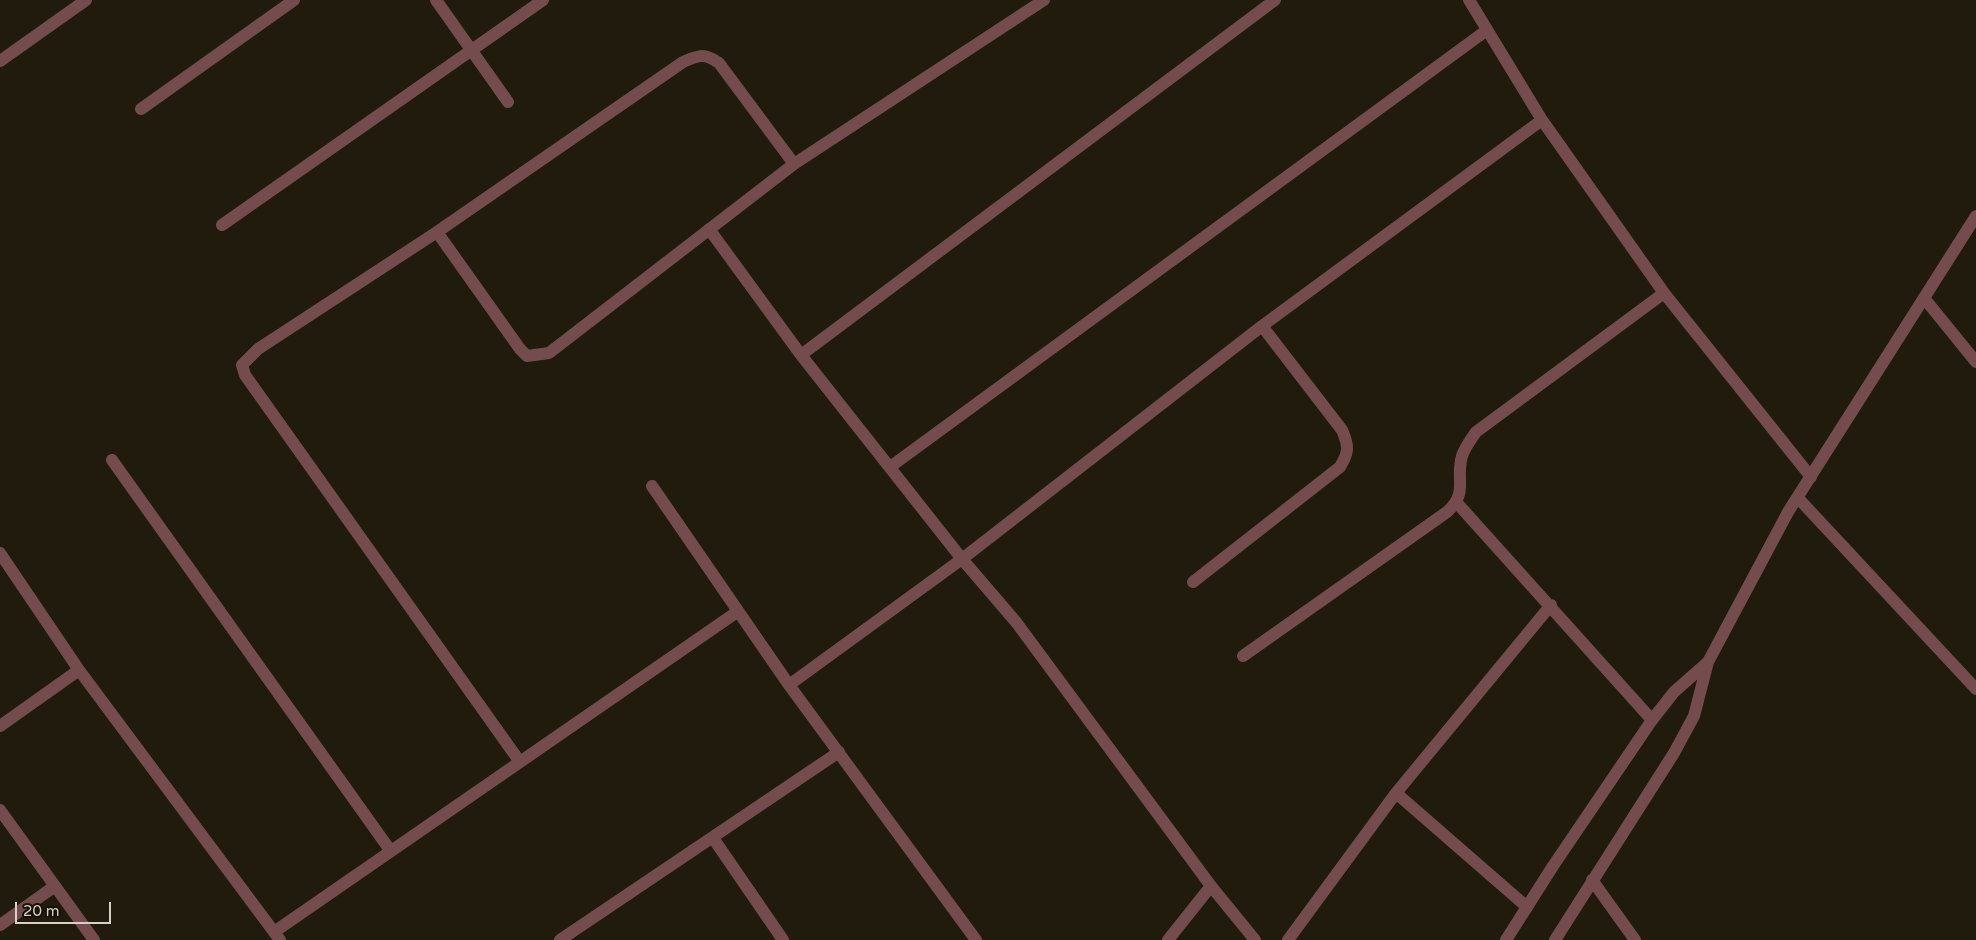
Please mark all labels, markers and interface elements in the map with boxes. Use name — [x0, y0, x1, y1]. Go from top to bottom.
scale bar — [18, 892, 114, 924]
text: 20 m — [23, 902, 60, 920]

